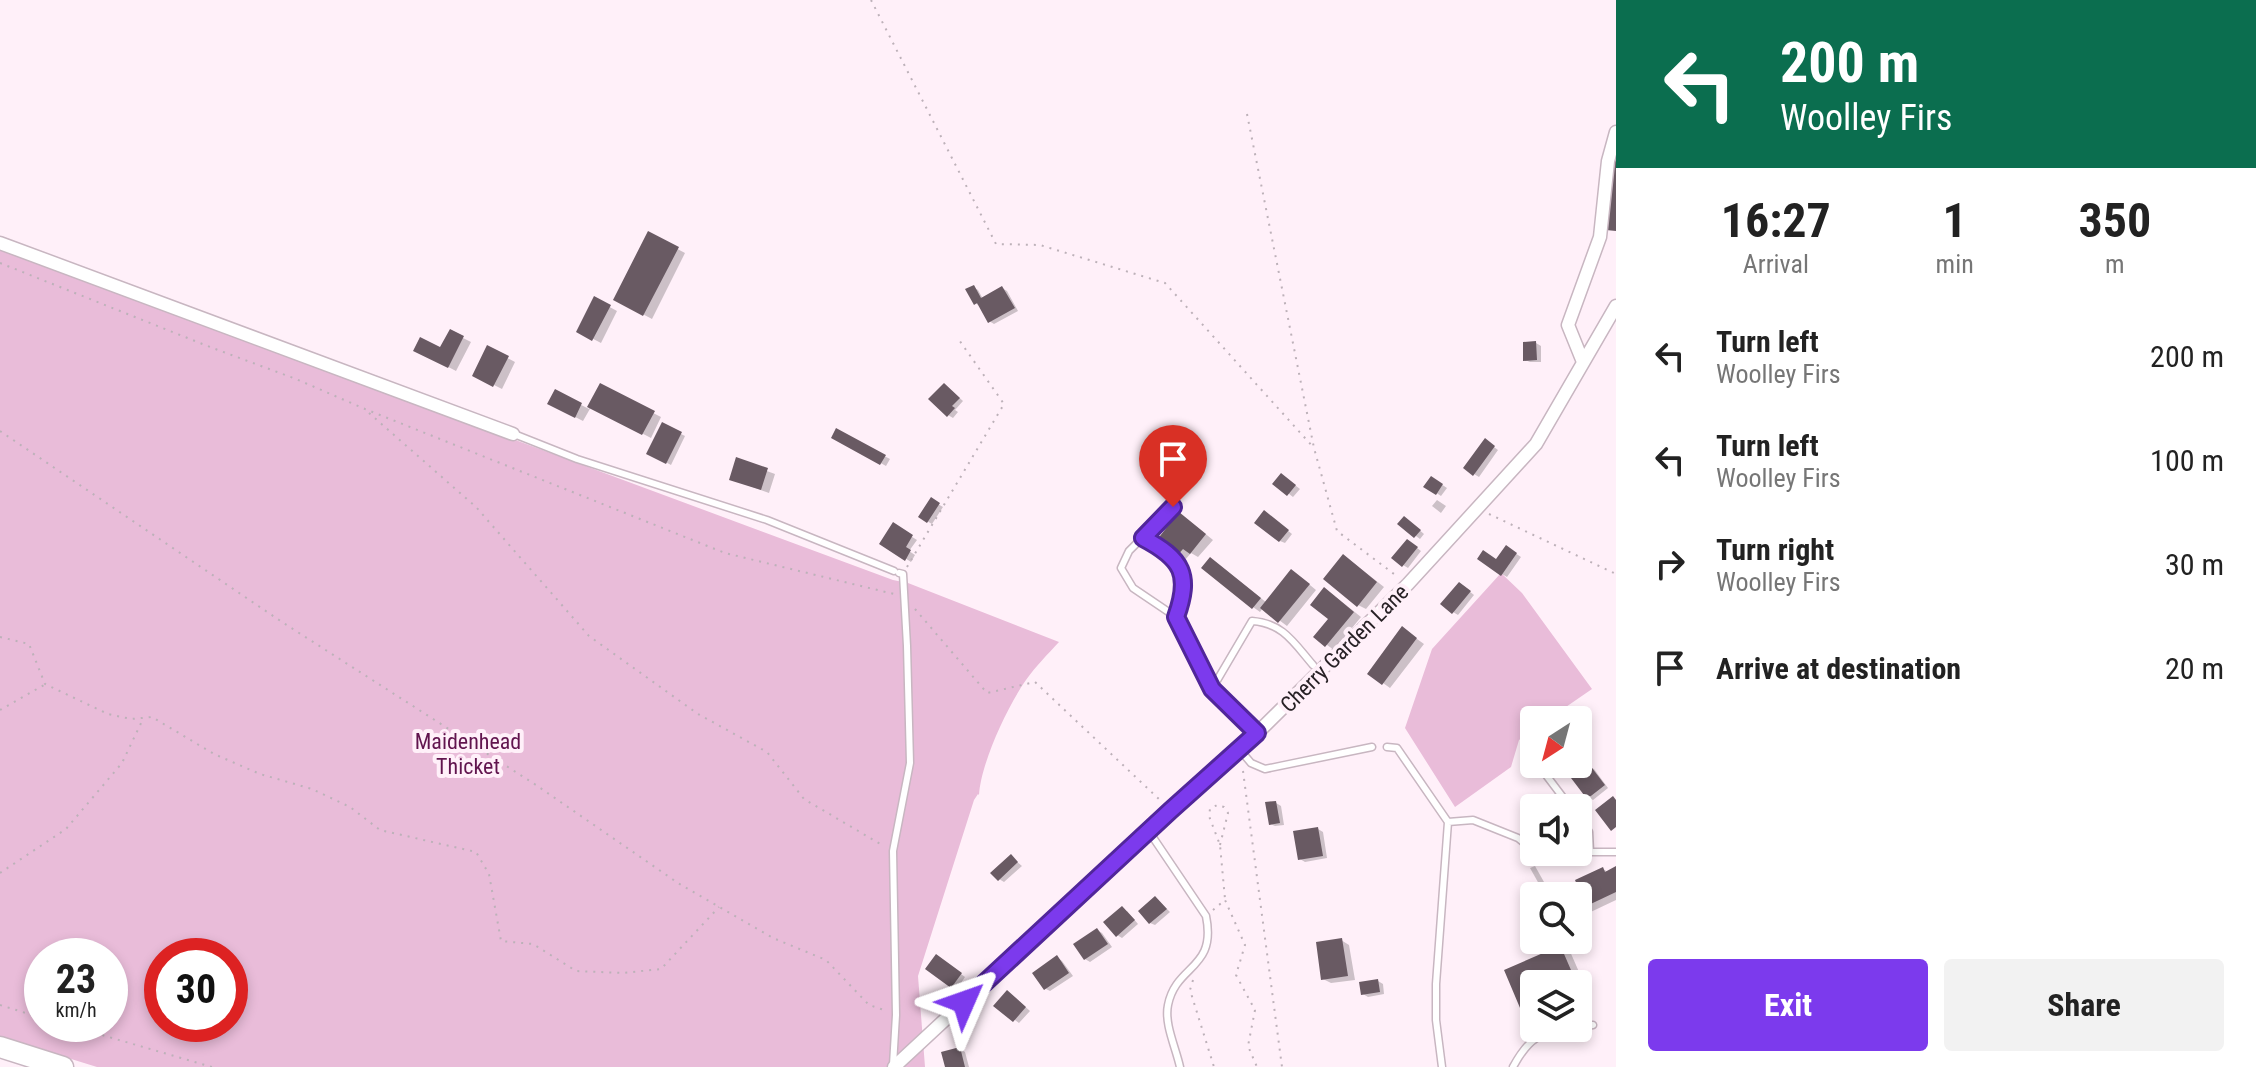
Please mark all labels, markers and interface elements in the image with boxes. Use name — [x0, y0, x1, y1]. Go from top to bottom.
text: 200 m — [1780, 30, 1919, 96]
icon: left — [1648, 32, 1752, 136]
text: Woolley Firs — [1780, 97, 1952, 139]
text: 16:27 — [1721, 192, 1831, 249]
text: 1 — [1943, 192, 1967, 249]
text: 350 — [2078, 192, 2151, 249]
text: Arrival — [1743, 249, 1809, 279]
text: min — [1936, 249, 1974, 279]
text: m — [2105, 249, 2125, 279]
text: Turn left — [1716, 324, 1819, 359]
icon: left — [1648, 334, 1692, 378]
text: 200 m — [2150, 339, 2224, 374]
text: Woolley Firs — [1716, 359, 1841, 389]
pin — [1139, 425, 1207, 507]
text: Turn left — [1716, 428, 1819, 463]
icon: arrive — [1151, 437, 1195, 481]
icon: left — [1648, 438, 1692, 482]
text: 100 m — [2150, 443, 2224, 478]
text: Woolley Firs — [1716, 463, 1841, 493]
text: Turn right — [1716, 532, 1834, 567]
icon: right — [1648, 542, 1692, 586]
text: 30 m — [2165, 547, 2224, 582]
text: Woolley Firs — [1716, 567, 1841, 597]
street label: Cherry Garden Lane — [1275, 579, 1413, 717]
icon: arrive — [1648, 646, 1692, 690]
text: Arrive at destination — [1716, 651, 1961, 686]
text: 20 m — [2165, 651, 2224, 686]
north arrow — [1520, 706, 1592, 778]
map controls — [1520, 706, 1592, 1042]
park label: Maidenhead Thicket — [415, 729, 521, 779]
button: sound — [1520, 794, 1592, 866]
button: search — [1520, 882, 1592, 954]
speed limit sign: 30 — [144, 938, 248, 1042]
text: 23 — [56, 956, 96, 1003]
button: Exit — [1648, 959, 1928, 1051]
button: Share — [1944, 959, 2224, 1051]
position arrow — [922, 960, 1006, 1044]
button: layers — [1520, 970, 1592, 1042]
text: km/h — [55, 998, 97, 1022]

